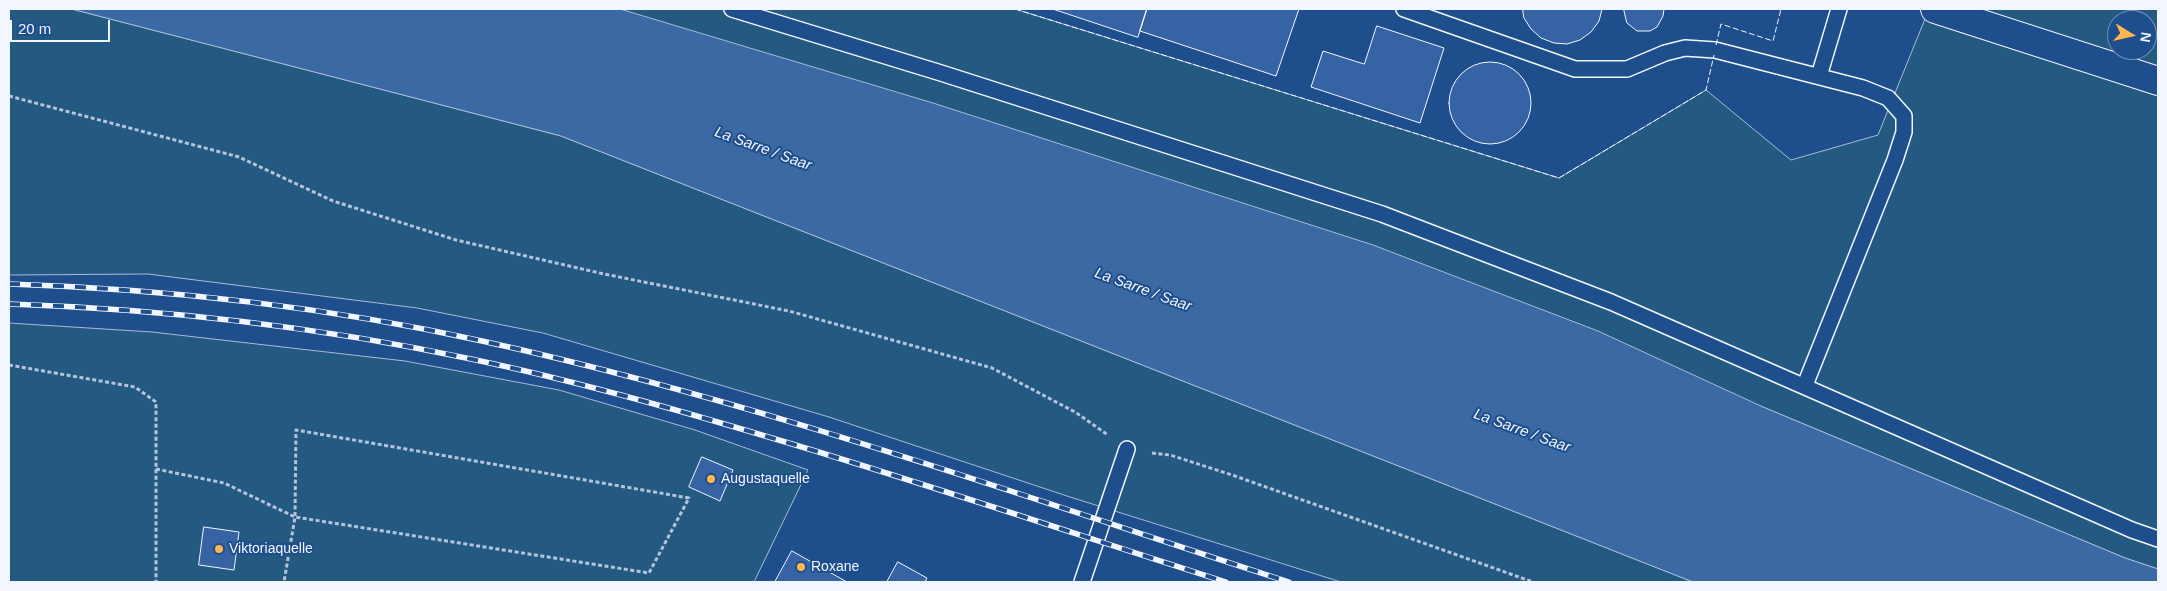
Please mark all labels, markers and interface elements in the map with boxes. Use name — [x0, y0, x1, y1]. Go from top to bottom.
scale bar — [12, 10, 112, 42]
north arrow — [2107, 10, 2157, 60]
text: 20 m — [18, 20, 51, 37]
text: N — [2137, 31, 2155, 43]
water label: La Sarre / Saar — [712, 123, 814, 175]
water label: La Sarre / Saar — [1092, 264, 1194, 316]
water label: La Sarre / Saar — [1471, 405, 1573, 457]
place label: Augustaquelle — [721, 471, 810, 487]
marker: Augustaquelle — [705, 473, 717, 485]
place label: Viktoriaquelle — [229, 541, 313, 557]
marker: Viktoriaquelle — [213, 543, 225, 555]
place label: Roxane — [811, 559, 859, 575]
marker: Roxane — [795, 561, 807, 573]

